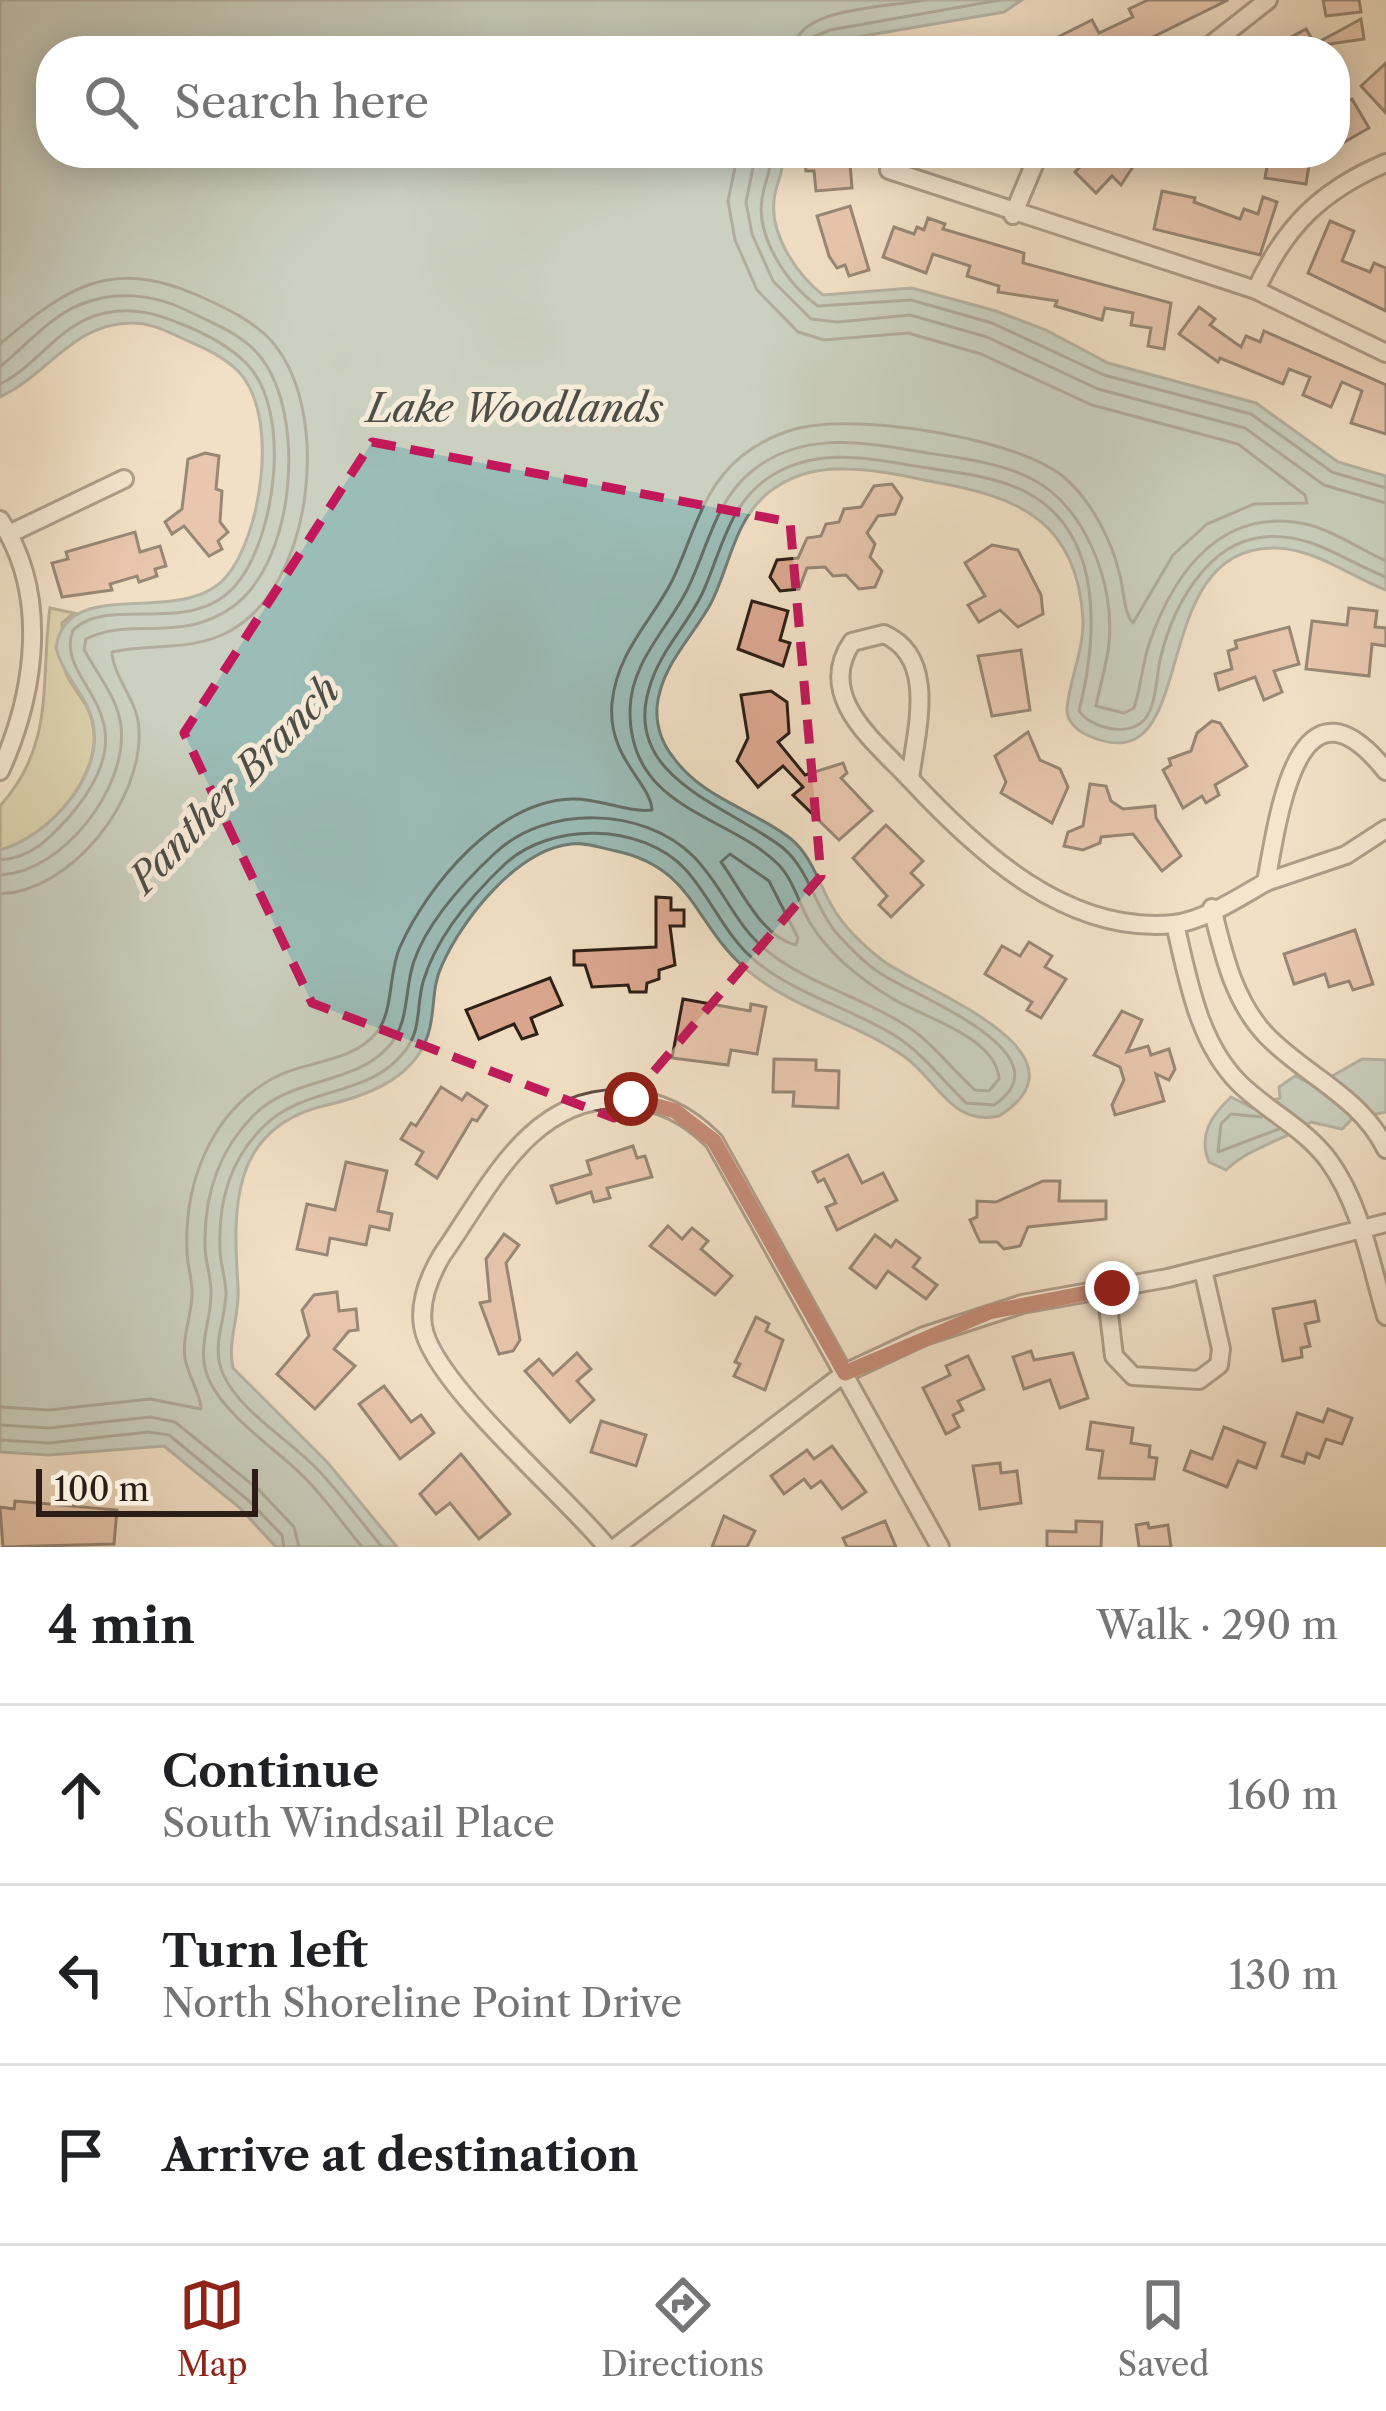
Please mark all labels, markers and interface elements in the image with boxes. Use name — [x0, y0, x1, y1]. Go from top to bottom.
search box — [36, 36, 1350, 168]
icon: search — [78, 69, 144, 135]
text: Search here — [174, 74, 429, 130]
water label: Lake Woodlands — [364, 384, 664, 432]
water label: Panther Branch — [117, 666, 349, 904]
route start — [604, 1072, 658, 1126]
route end — [1085, 1261, 1139, 1315]
scale bar — [36, 1463, 258, 1516]
text: 100 m — [54, 1469, 149, 1510]
text: 4 min — [48, 1594, 195, 1656]
text: Walk · 290 m — [1096, 1601, 1338, 1649]
text: Continue — [162, 1743, 379, 1799]
icon: ahead — [48, 1762, 114, 1828]
text: 160 m — [1227, 1771, 1338, 1819]
text: South Windsail Place — [162, 1799, 555, 1847]
text: Turn left — [162, 1923, 368, 1979]
icon: left — [48, 1942, 114, 2008]
text: 130 m — [1229, 1951, 1338, 1999]
text: North Shoreline Point Drive — [162, 1979, 682, 2027]
icon: arrive — [48, 2122, 114, 2188]
text: Arrive at destination — [162, 2127, 639, 2183]
tab: Map — [177, 2272, 248, 2385]
tab: Directions — [601, 2272, 764, 2385]
tab: Saved — [1118, 2272, 1209, 2385]

